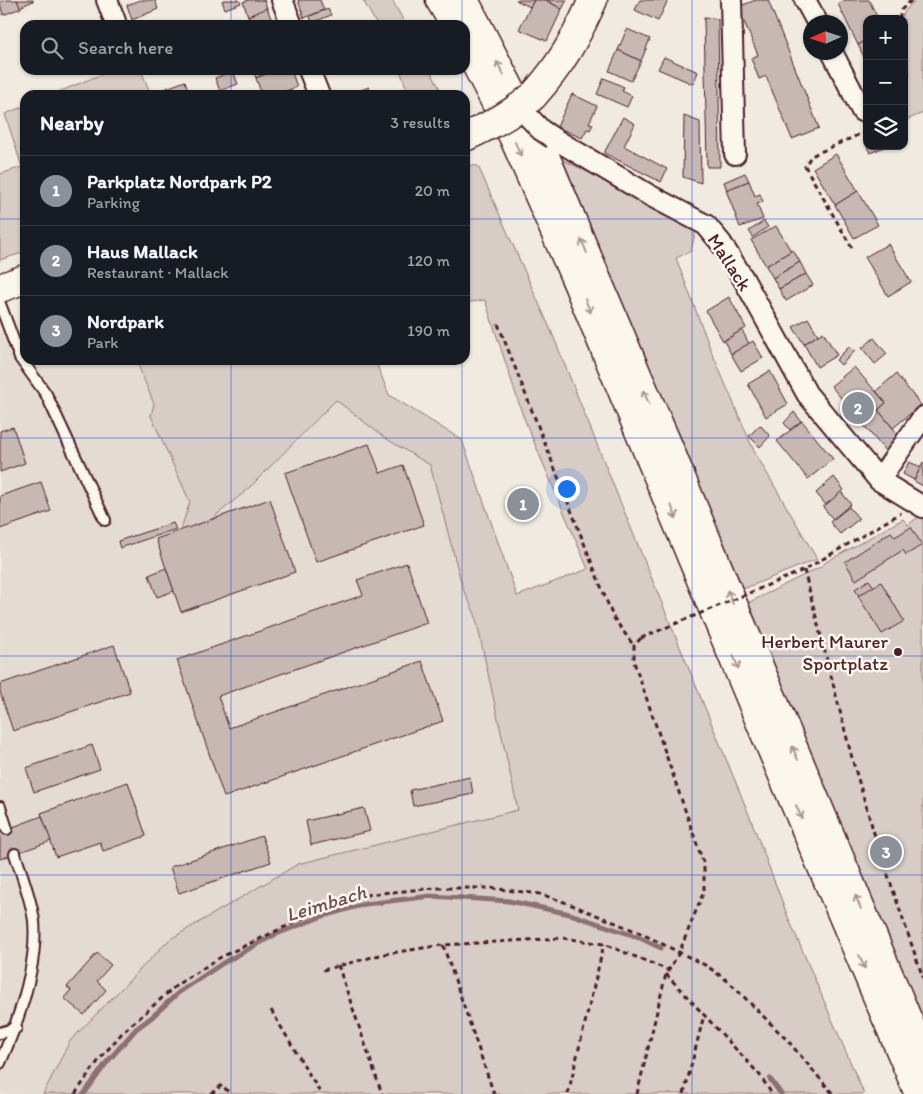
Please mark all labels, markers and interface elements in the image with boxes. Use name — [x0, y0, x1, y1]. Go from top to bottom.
north arrow — [803, 15, 848, 60]
map controls — [863, 15, 908, 150]
button: + — [863, 15, 908, 60]
search box — [20, 20, 470, 75]
icon: search — [38, 34, 66, 62]
text: Search here — [78, 36, 173, 59]
button: − — [863, 60, 908, 105]
one-way arrow — [495, 61, 505, 75]
button: layers — [863, 105, 908, 150]
text: Nearby — [40, 110, 104, 135]
text: 3 results — [390, 113, 450, 132]
one-way arrow — [514, 141, 524, 156]
text: Parkplatz Nordpark P2 — [87, 170, 272, 193]
text: 1 — [52, 181, 60, 200]
text: 20 m — [415, 181, 450, 200]
text: Parking — [87, 193, 140, 212]
street label: Mallack — [703, 229, 757, 295]
one-way arrow — [579, 239, 588, 255]
text: Haus Mallack — [87, 240, 198, 263]
text: 2 — [52, 251, 60, 270]
text: 120 m — [407, 251, 450, 270]
text: Restaurant · Mallack — [87, 263, 228, 282]
one-way arrow — [583, 298, 593, 313]
text: Nordpark — [87, 310, 164, 333]
text: 3 — [52, 321, 60, 340]
text: 190 m — [407, 321, 450, 340]
text: Park — [87, 333, 118, 352]
pin: 2 — [842, 389, 874, 427]
one-way arrow — [641, 390, 651, 405]
your location — [554, 476, 580, 502]
pin: 1 — [507, 485, 539, 523]
one-way arrow — [670, 504, 679, 519]
one-way arrow — [725, 590, 734, 605]
place label: Herbert Maurer Sportplatz — [761, 630, 888, 675]
marker: Herbert Maurer Sportplatz — [892, 646, 904, 658]
one-way arrow — [732, 654, 741, 669]
one-way arrow — [790, 745, 799, 761]
one-way arrow — [794, 804, 804, 819]
pin: 3 — [870, 833, 902, 871]
water label: Leimbach — [283, 879, 369, 927]
one-way arrow — [853, 895, 862, 910]
one-way arrow — [857, 954, 867, 969]

